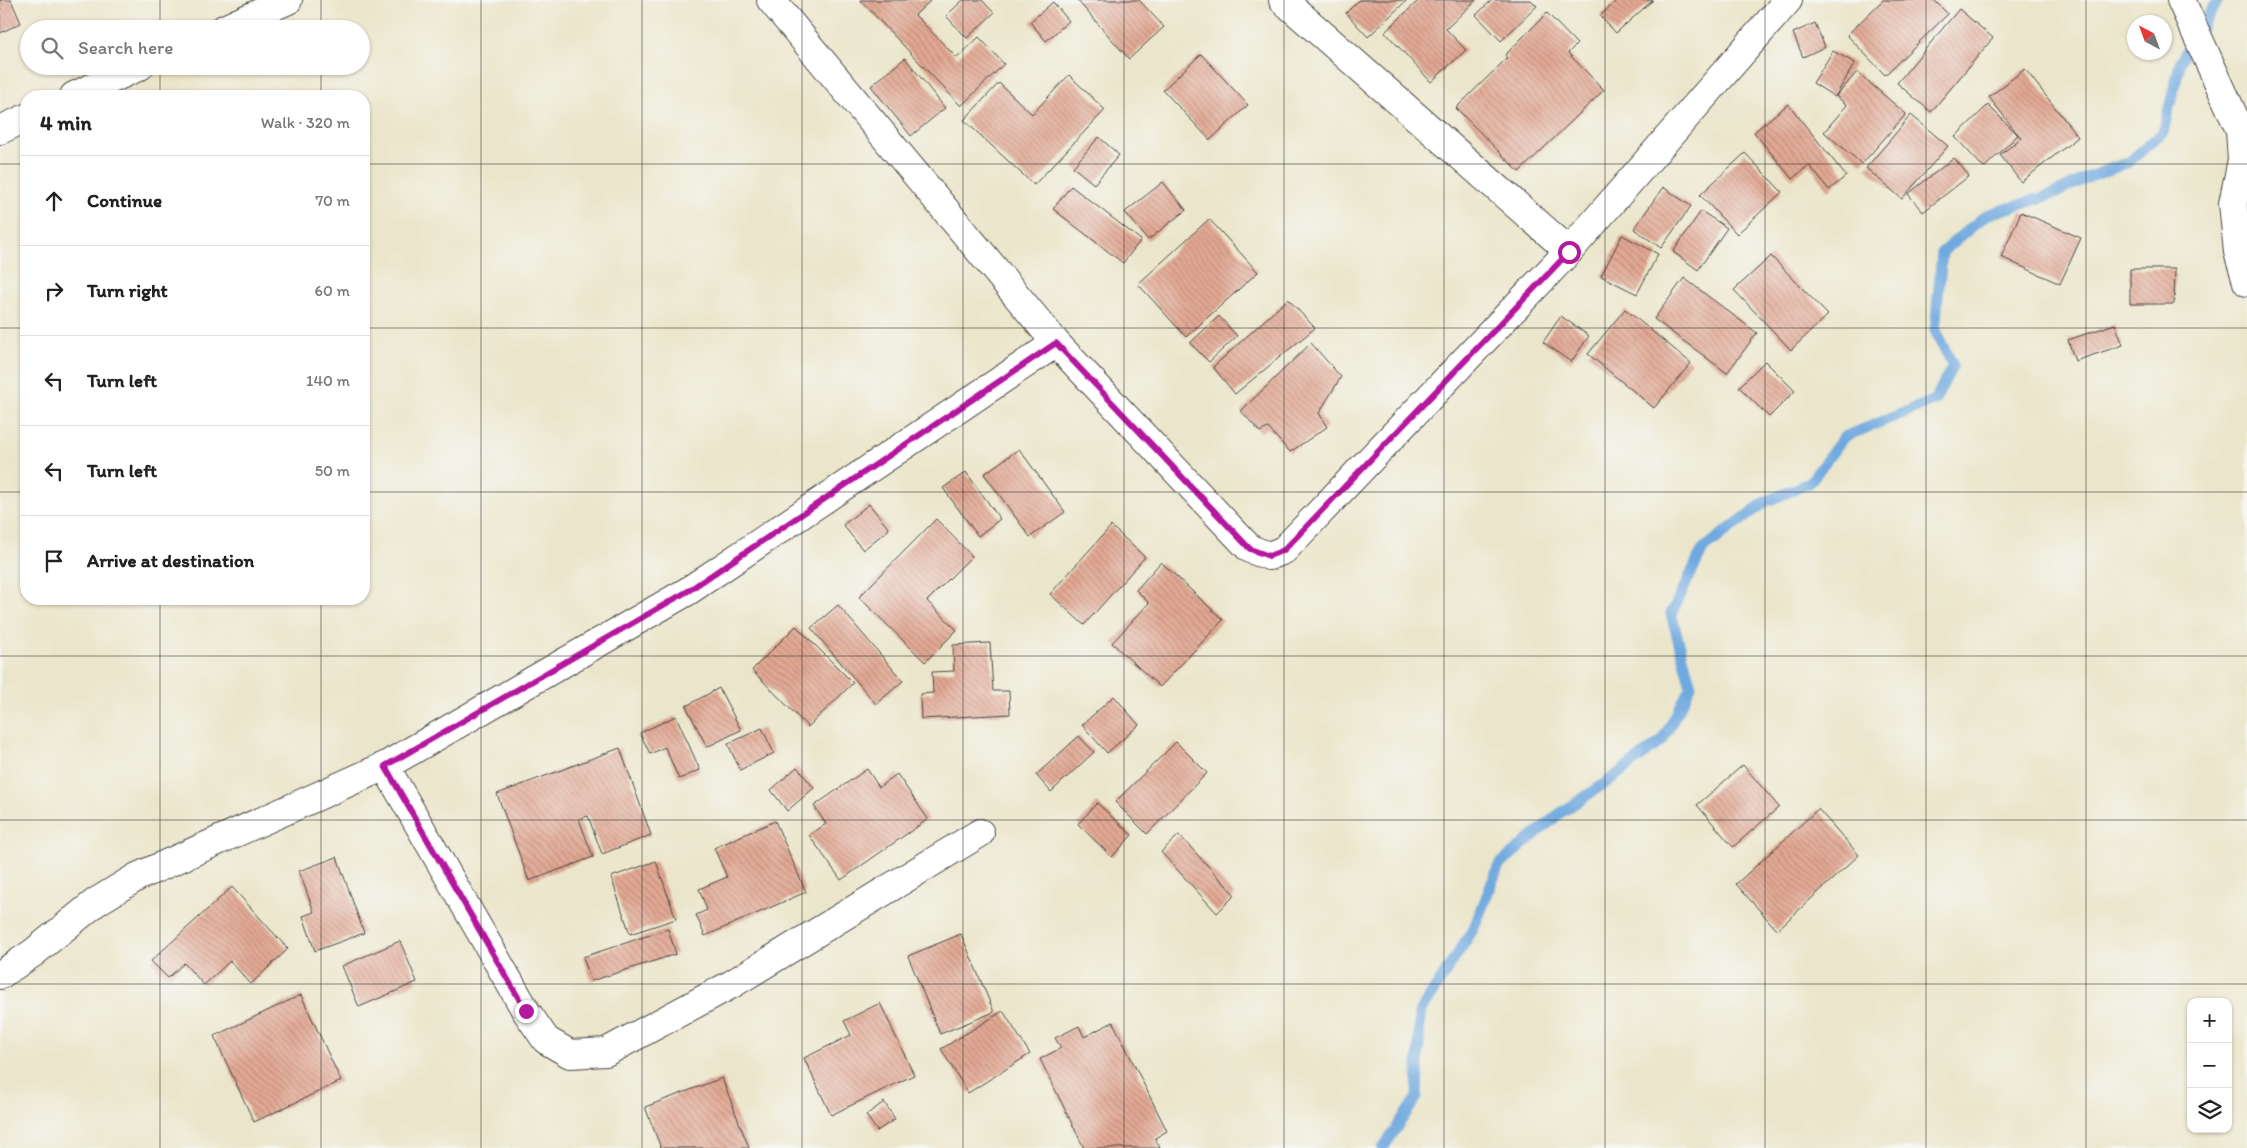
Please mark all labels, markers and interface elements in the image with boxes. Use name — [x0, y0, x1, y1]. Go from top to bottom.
north arrow — [2127, 15, 2172, 60]
search box — [20, 20, 370, 75]
icon: search — [38, 34, 66, 62]
text: Search here — [78, 36, 173, 59]
text: 4 min — [40, 110, 92, 135]
text: Walk · 320 m — [261, 113, 350, 132]
icon: ahead — [40, 187, 68, 215]
text: Continue — [87, 189, 162, 212]
text: 70 m — [315, 191, 350, 210]
route start — [1558, 241, 1581, 264]
icon: right — [40, 277, 68, 305]
text: Turn right — [87, 279, 168, 302]
text: 60 m — [315, 281, 350, 300]
icon: left — [40, 367, 68, 395]
text: Turn left — [87, 369, 157, 392]
text: 140 m — [306, 371, 350, 390]
icon: left — [40, 457, 68, 485]
text: Turn left — [87, 459, 157, 482]
text: 50 m — [315, 461, 350, 480]
icon: arrive — [40, 547, 68, 575]
text: Arrive at destination — [87, 549, 254, 572]
map controls — [2187, 998, 2232, 1133]
button: + — [2187, 998, 2232, 1043]
route end — [515, 1000, 538, 1023]
button: − — [2187, 1043, 2232, 1088]
button: layers — [2187, 1088, 2232, 1133]

